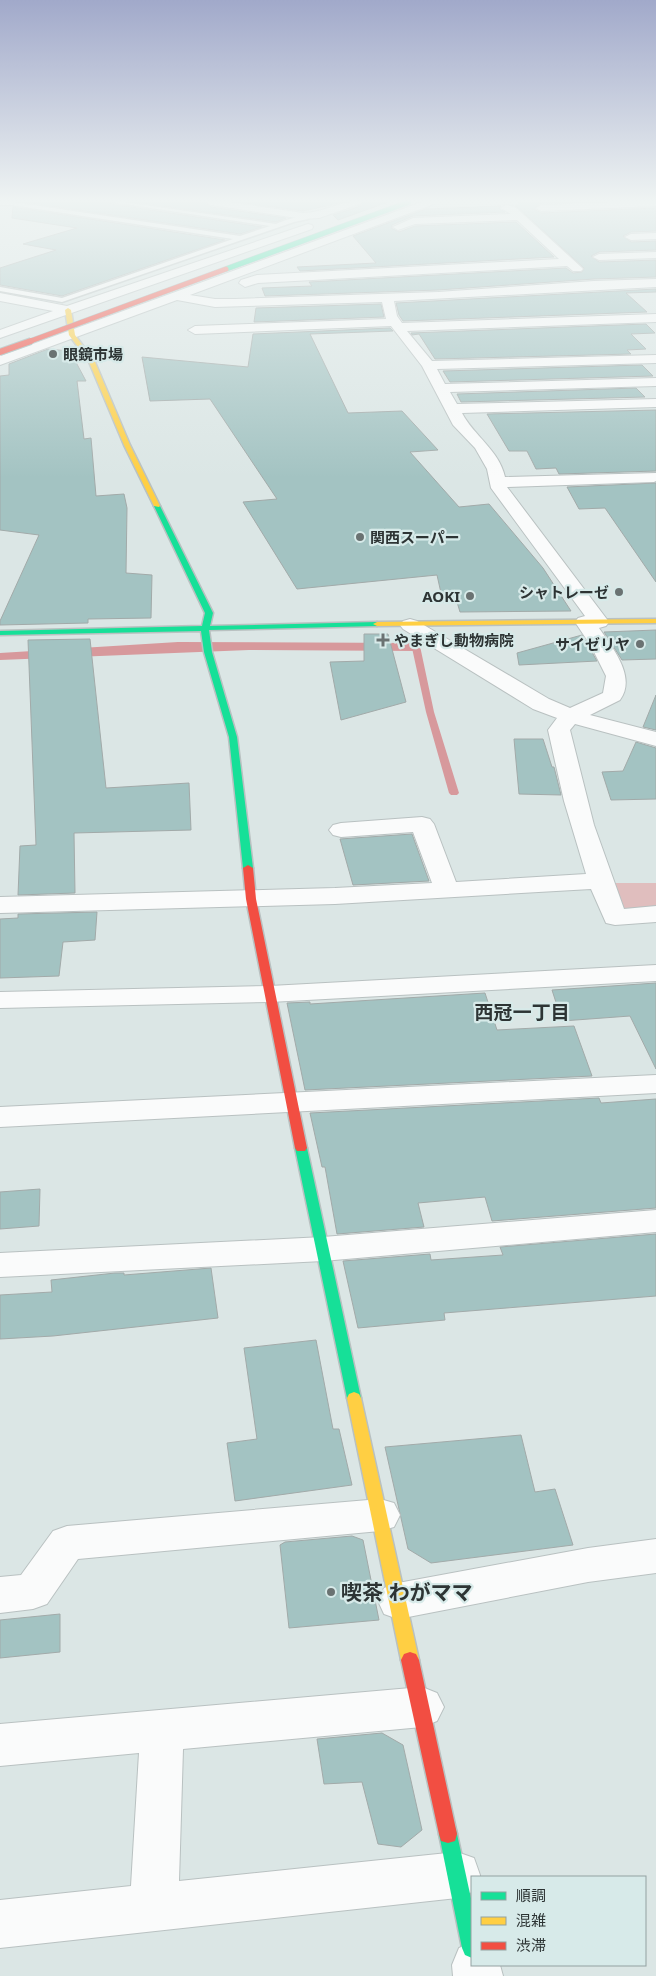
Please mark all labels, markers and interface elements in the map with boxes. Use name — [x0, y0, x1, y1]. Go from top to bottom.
place label: 眼鏡市場 — [63, 344, 123, 364]
marker: 眼鏡市場 — [47, 348, 59, 360]
place label: 関西スーパー — [370, 527, 460, 547]
marker: 関西スーパー — [354, 531, 366, 543]
place label: シャトレーゼ — [519, 582, 609, 602]
place label: AOKI — [422, 586, 460, 606]
marker: シャトレーゼ — [613, 586, 625, 598]
marker: AOKI — [464, 590, 476, 602]
place label: やまぎし動物病院 — [394, 630, 514, 650]
marker: やまぎし動物病院 — [376, 633, 390, 647]
place label: サイゼリヤ — [555, 634, 630, 654]
marker: サイゼリヤ — [634, 638, 646, 650]
district label: 西冠一丁目 — [474, 999, 570, 1025]
place label: 喫茶 わがママ — [341, 1578, 472, 1606]
marker: 喫茶 わがママ — [325, 1586, 337, 1598]
legend — [471, 1876, 646, 1966]
text: 順調 — [516, 1885, 546, 1905]
text: 混雑 — [516, 1910, 546, 1930]
text: 渋滞 — [516, 1935, 546, 1955]

